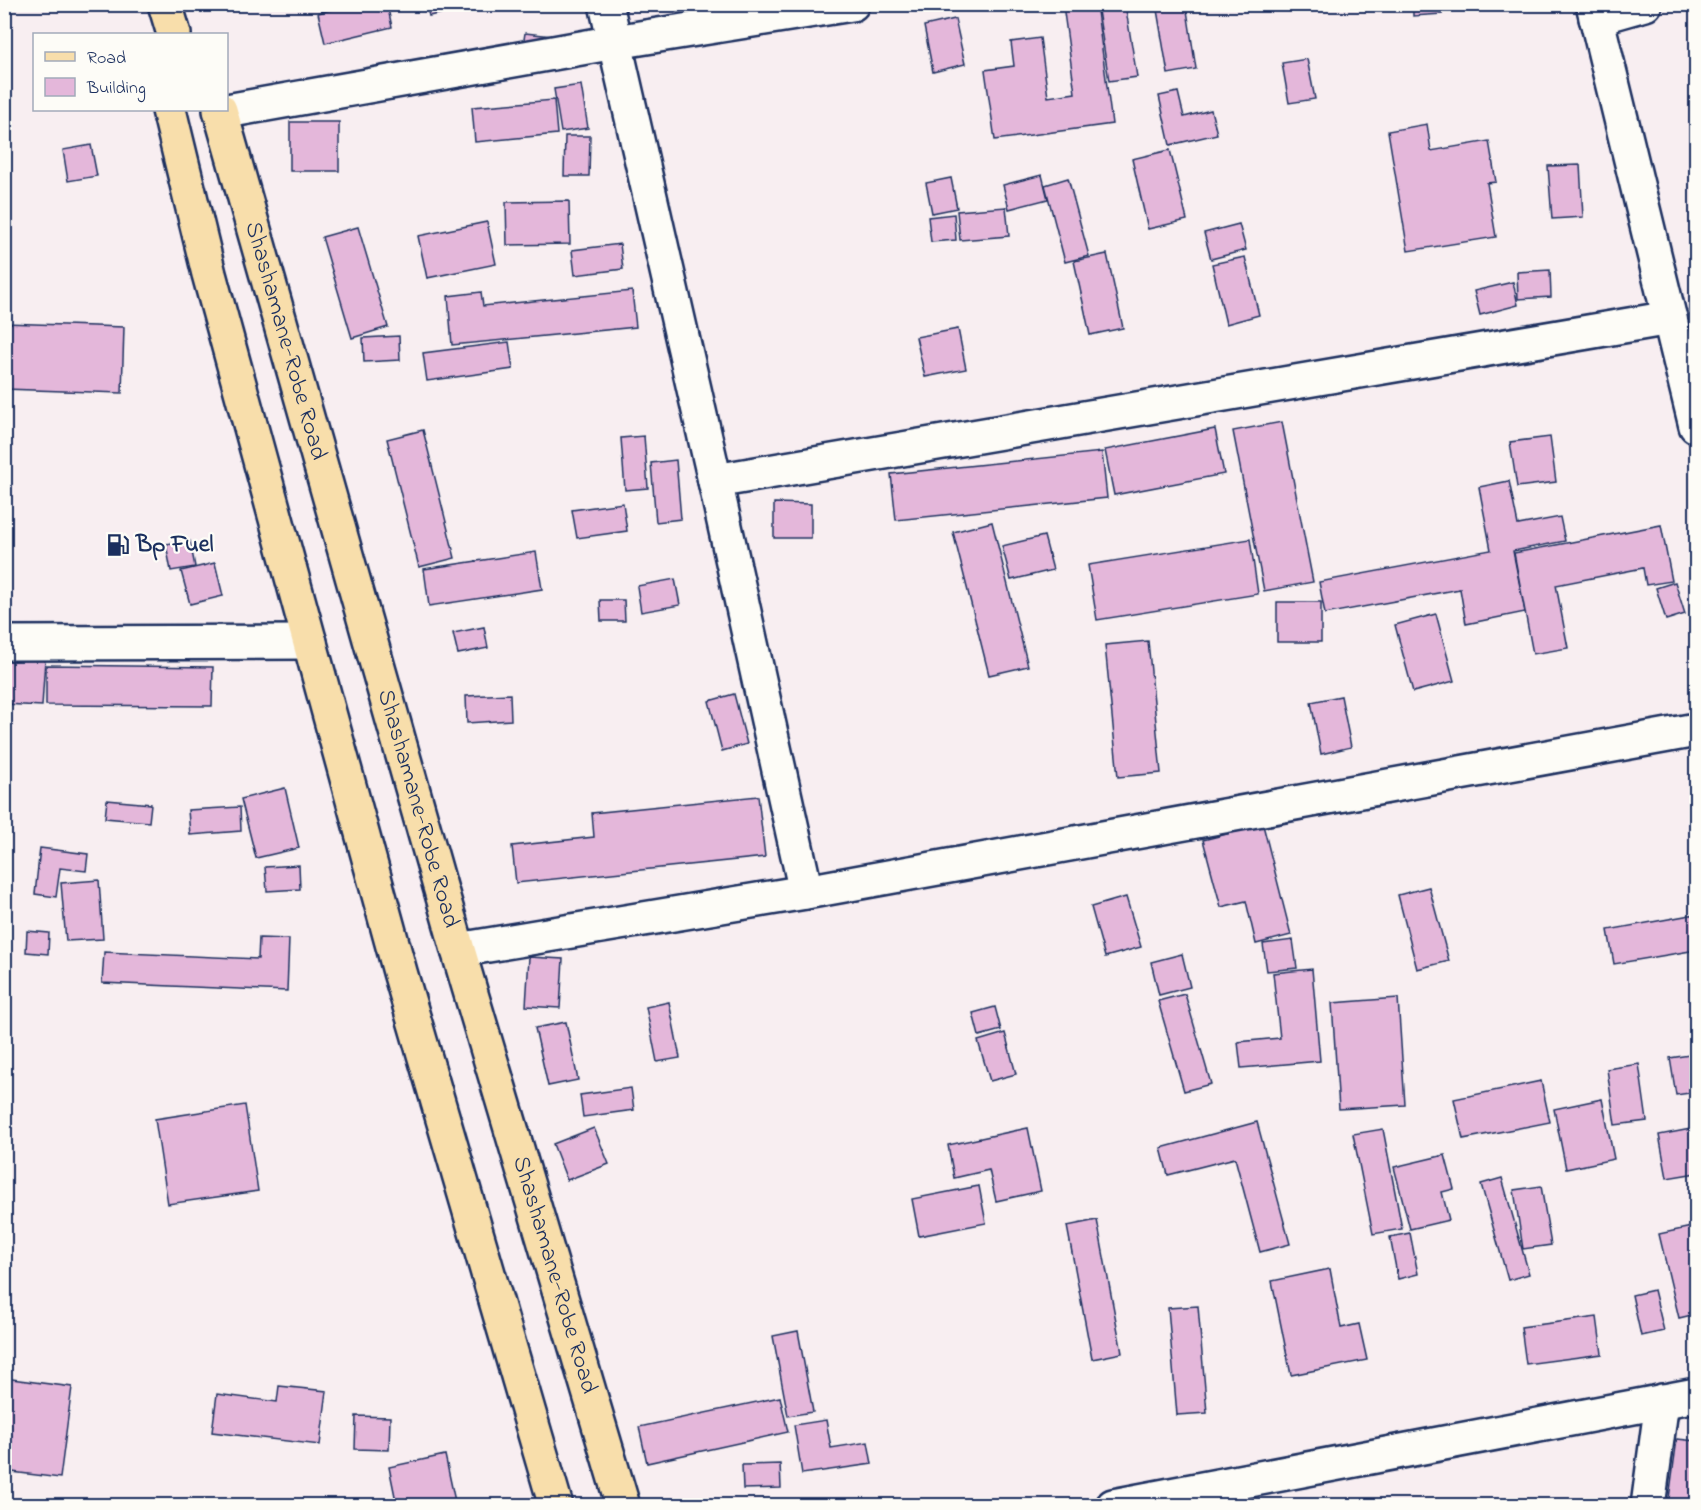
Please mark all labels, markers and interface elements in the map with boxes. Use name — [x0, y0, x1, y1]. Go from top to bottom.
legend — [33, 33, 228, 111]
text: Road — [87, 46, 126, 72]
text: Building — [86, 76, 146, 103]
street label: Shashamane-Robe Road — [235, 218, 336, 465]
place label: Bp Fuel — [135, 528, 214, 563]
fuel station icon: Bp Fuel — [105, 532, 131, 558]
street label: Shashamane-Robe Road — [367, 685, 468, 932]
street label: Shashamane-Robe Road — [503, 1152, 606, 1398]

